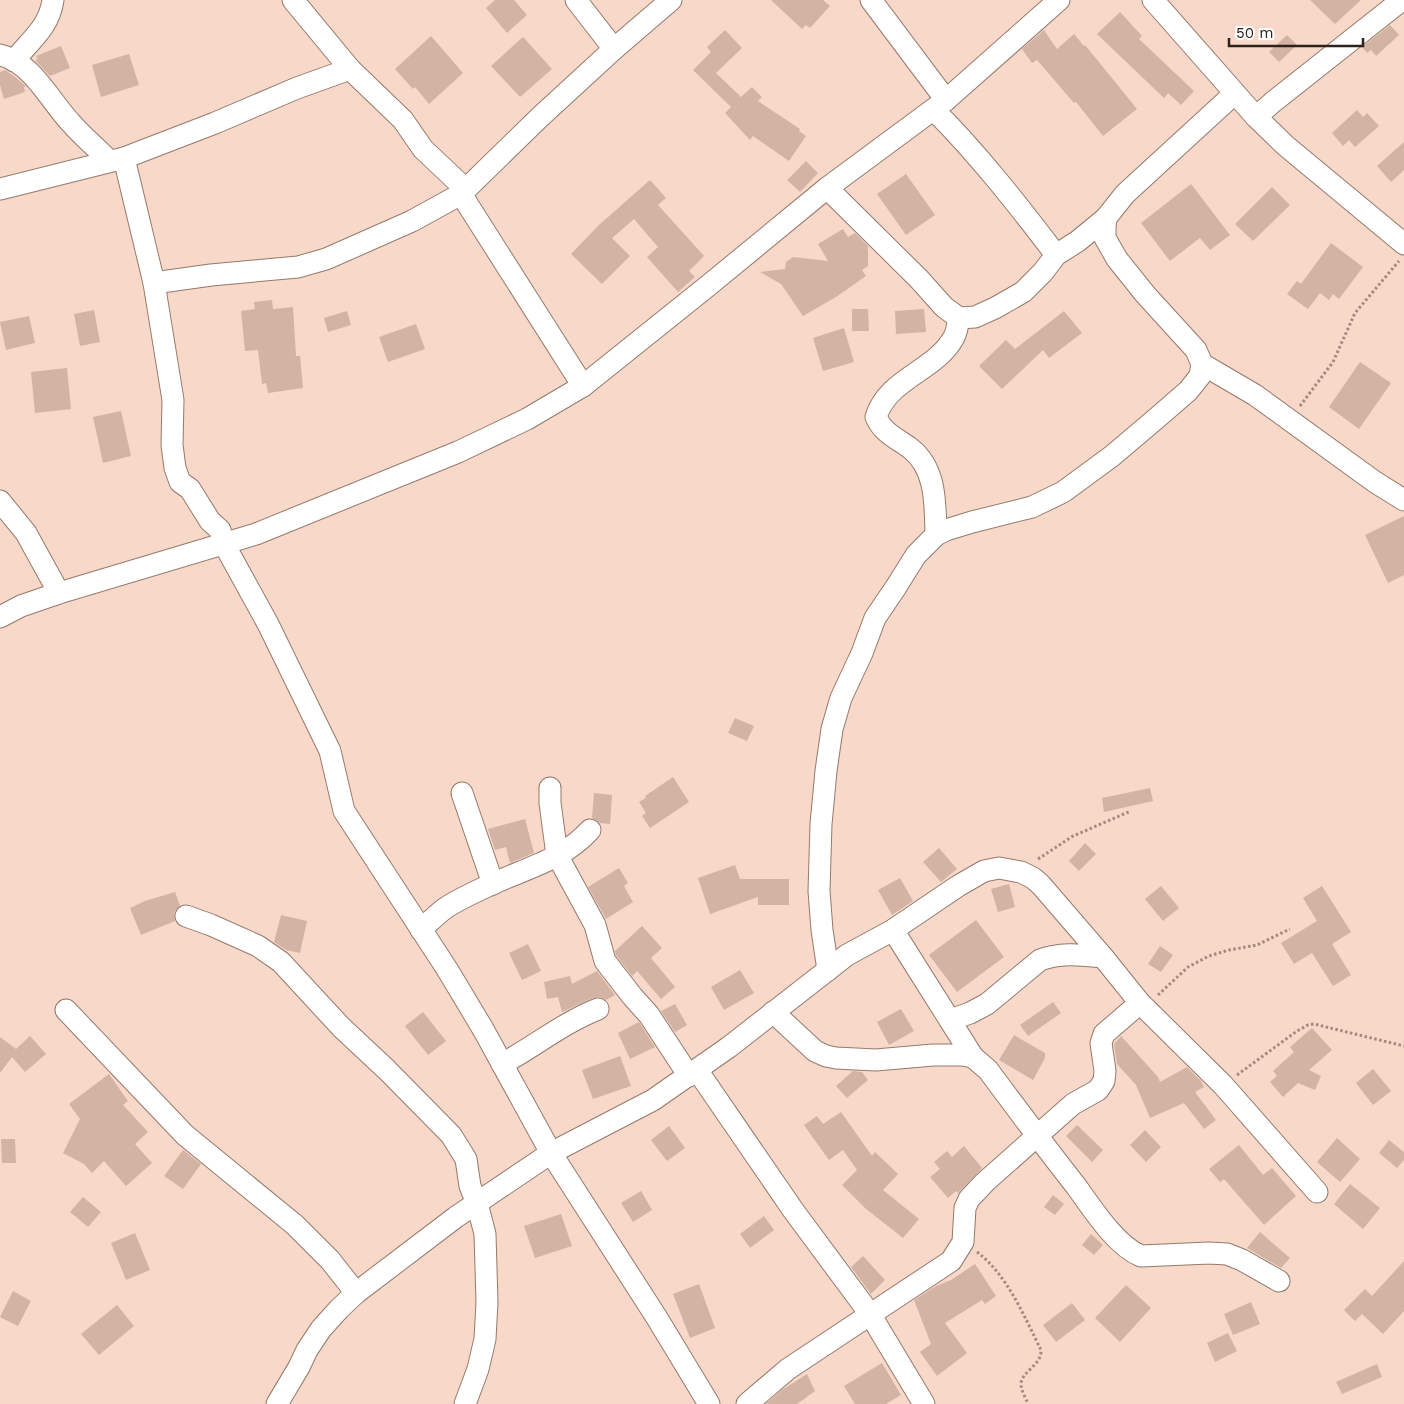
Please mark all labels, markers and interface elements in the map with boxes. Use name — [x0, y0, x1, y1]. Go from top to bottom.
scale bar — [1229, 15, 1363, 47]
text: 50 m — [1236, 24, 1273, 42]

